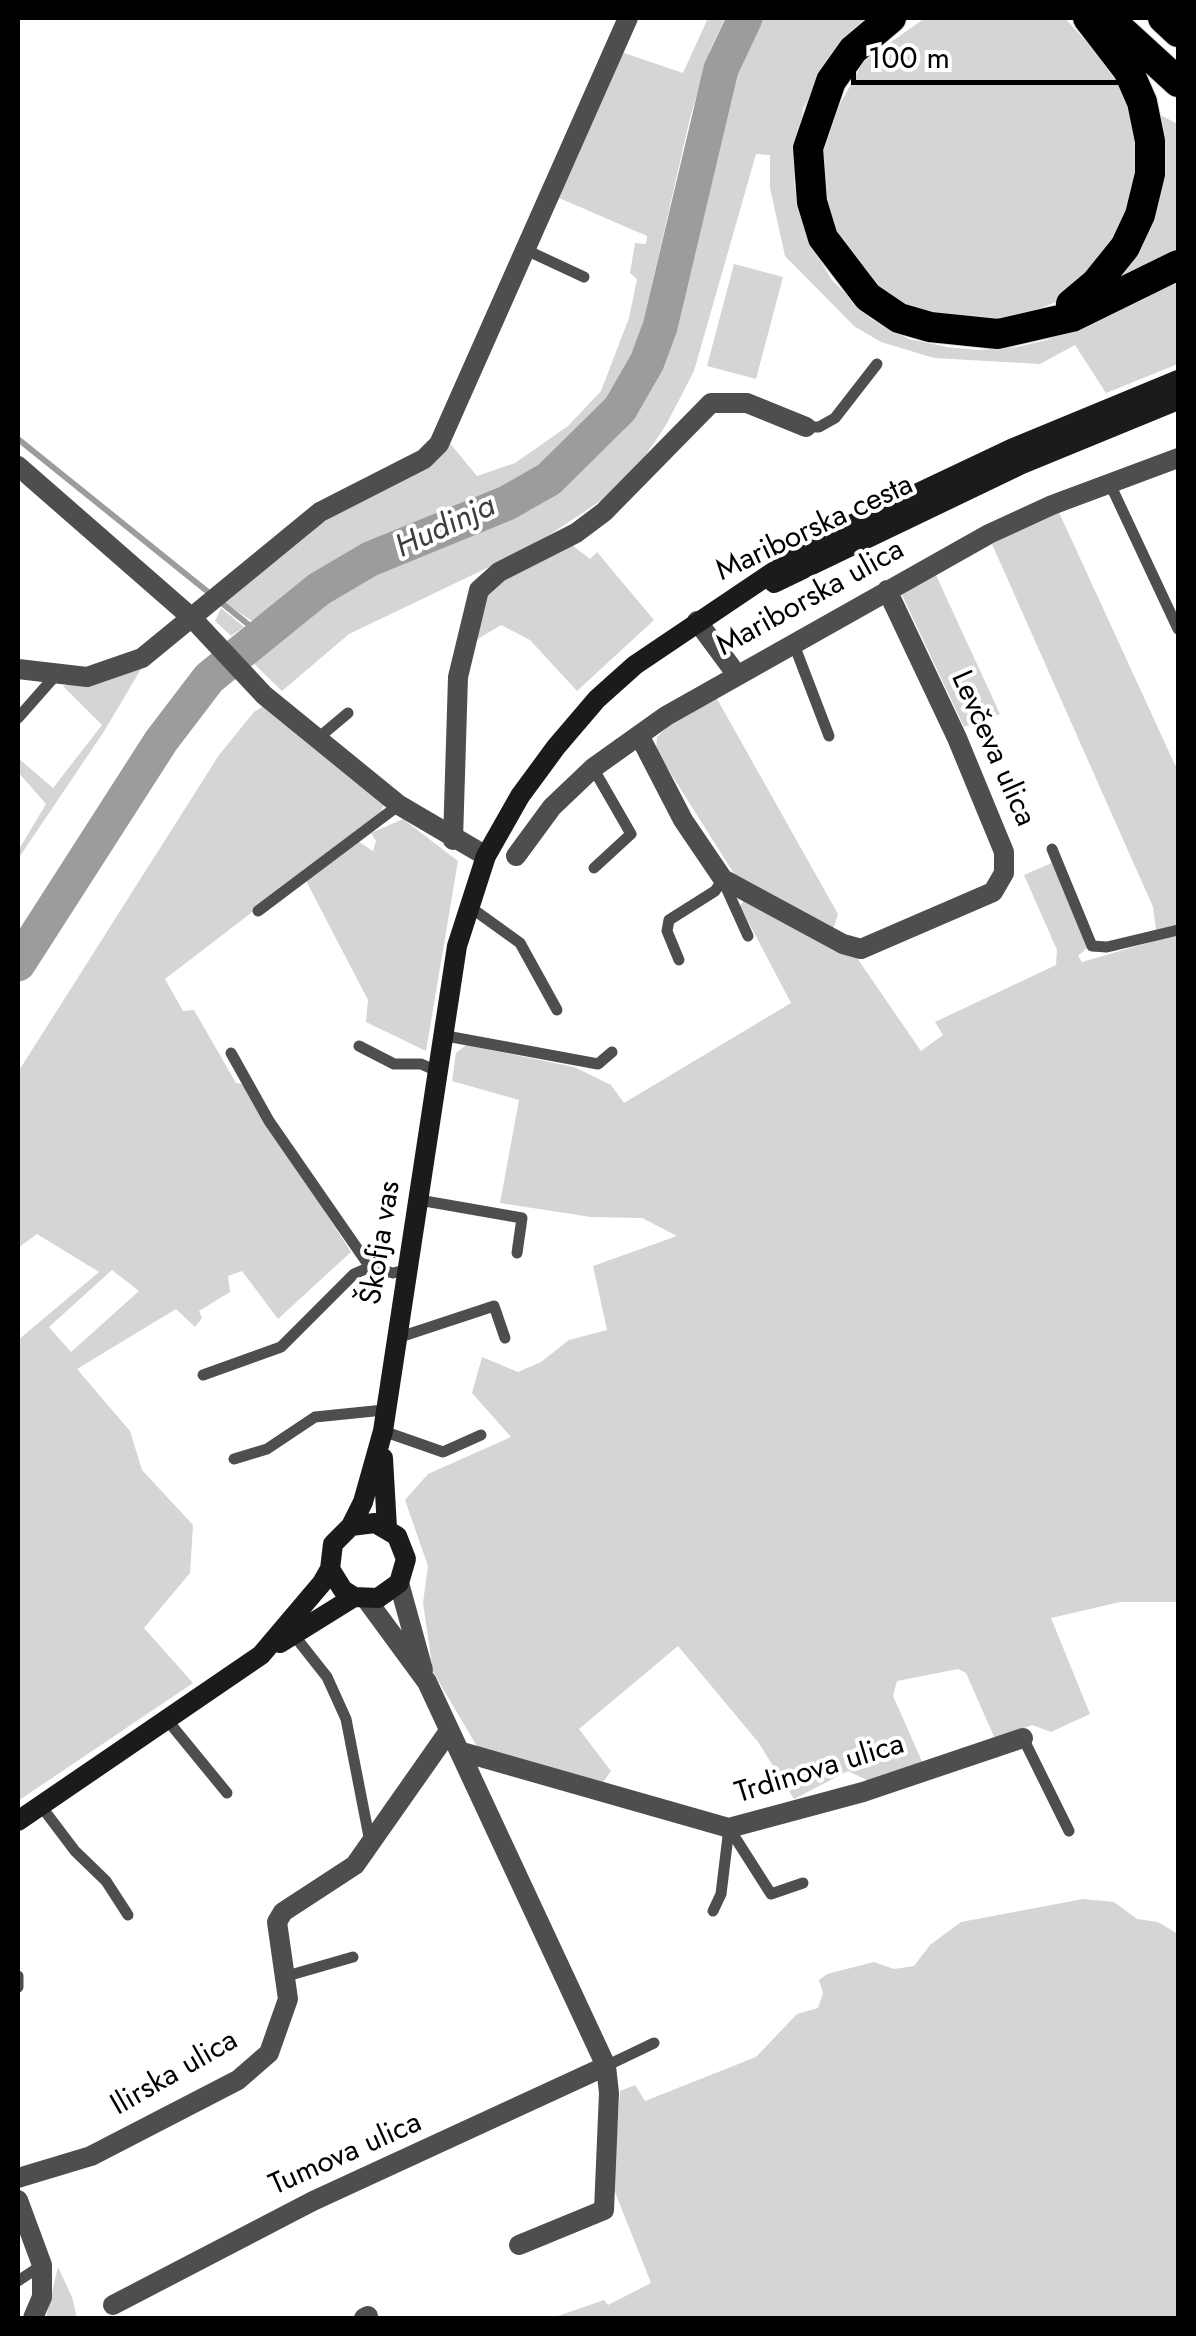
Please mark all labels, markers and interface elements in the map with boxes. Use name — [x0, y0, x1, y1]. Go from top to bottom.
scale bar — [856, 20, 1148, 82]
text: 100 m — [868, 36, 950, 79]
street label: Mariborska cesta — [711, 468, 919, 590]
water label: Hudinja — [390, 488, 502, 568]
street label: Mariborska ulica — [711, 533, 911, 665]
street label: Levčeva ulica — [942, 666, 1042, 832]
street label: Škofja vas — [354, 1179, 410, 1307]
street label: Trdinova ulica — [731, 1727, 909, 1813]
street label: Ilirska ulica — [105, 2023, 245, 2125]
street label: Tumova ulica — [264, 2106, 428, 2204]

